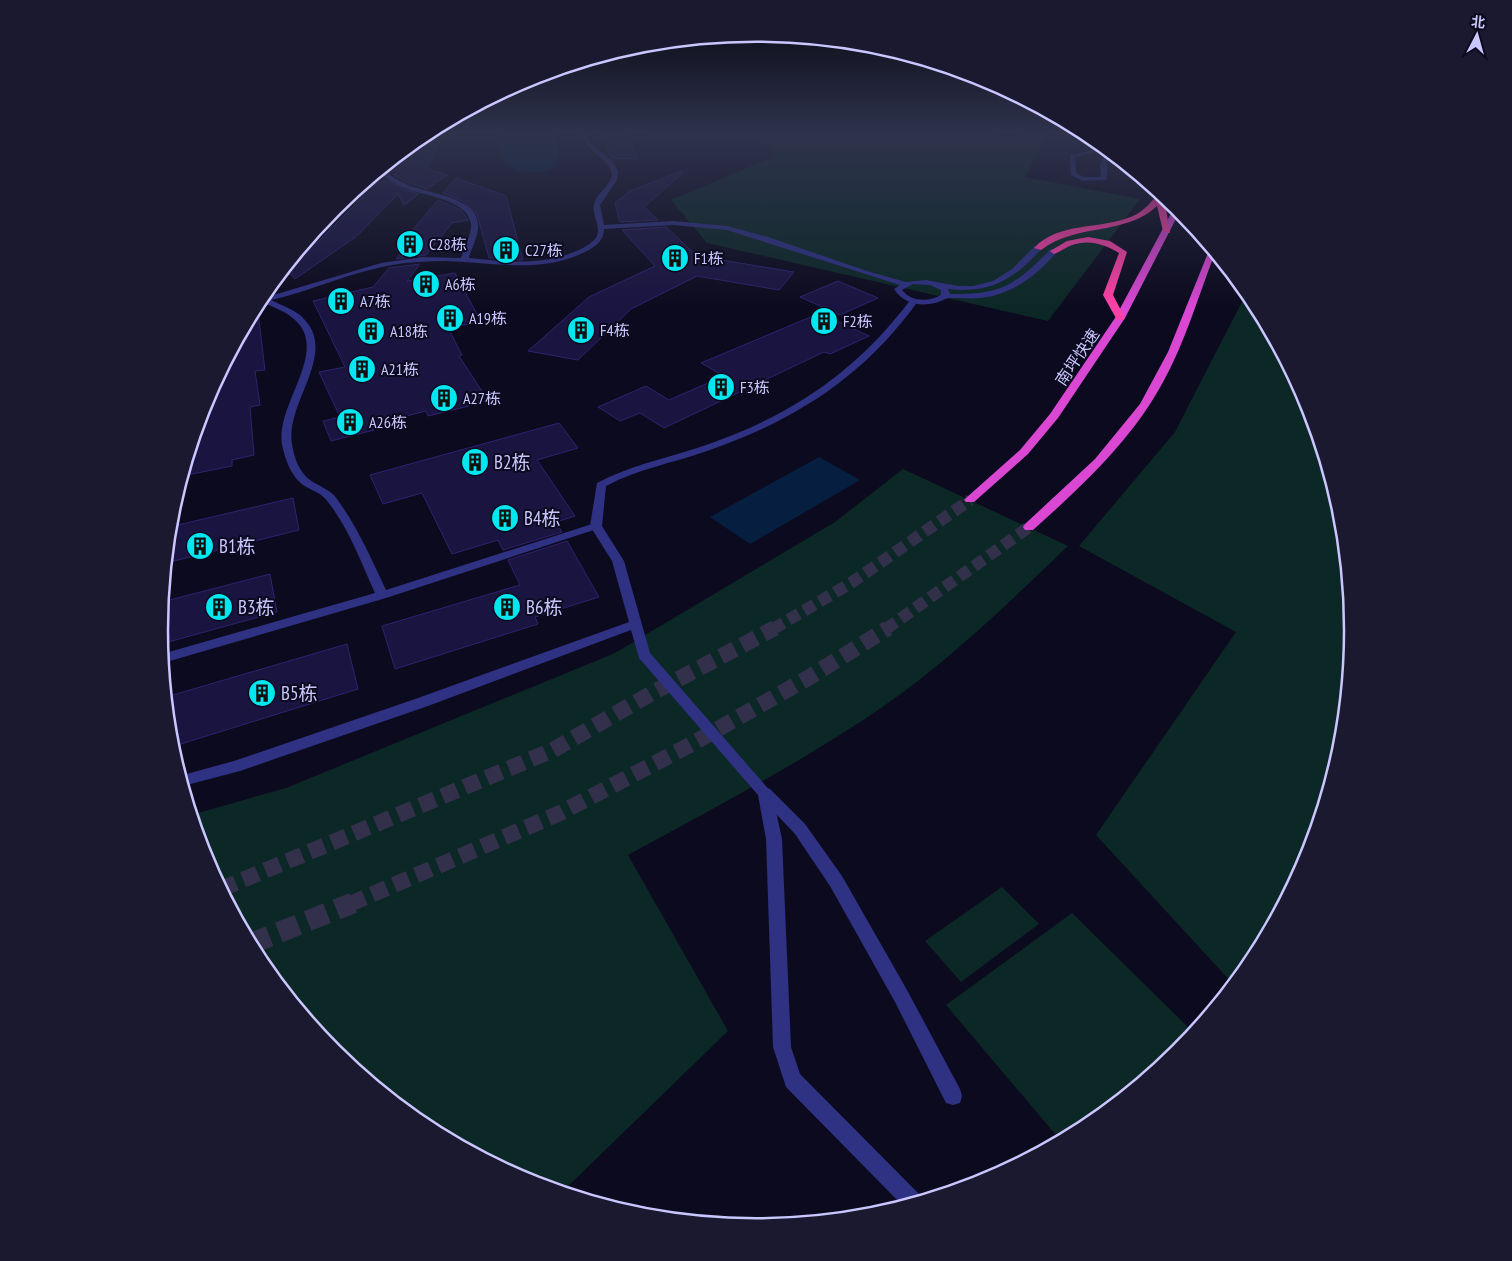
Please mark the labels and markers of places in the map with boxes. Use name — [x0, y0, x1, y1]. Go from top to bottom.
building icon: C28栋 — [395, 229, 425, 259]
place label: C28栋 — [429, 234, 467, 254]
building icon: C27栋 — [491, 235, 521, 265]
place label: C27栋 — [525, 240, 563, 260]
building icon: F1栋 — [660, 243, 690, 273]
place label: F1栋 — [694, 248, 724, 268]
building icon: A6栋 — [411, 269, 441, 299]
place label: A6栋 — [445, 274, 476, 294]
building icon: A7栋 — [326, 286, 356, 316]
place label: A7栋 — [360, 291, 391, 311]
building icon: A19栋 — [435, 303, 465, 333]
building icon: F2栋 — [809, 306, 839, 336]
place label: A19栋 — [469, 308, 507, 328]
place label: F2栋 — [843, 311, 873, 331]
building icon: F4栋 — [566, 315, 596, 345]
building icon: A18栋 — [356, 316, 386, 346]
place label: F4栋 — [600, 320, 630, 340]
place label: A18栋 — [390, 321, 428, 341]
building icon: A21栋 — [347, 354, 377, 384]
place label: A21栋 — [381, 359, 419, 379]
building icon: F3栋 — [706, 372, 736, 402]
place label: F3栋 — [740, 377, 770, 397]
building icon: A27栋 — [429, 383, 459, 413]
place label: A27栋 — [463, 388, 501, 408]
building icon: A26栋 — [335, 407, 365, 437]
place label: A26栋 — [369, 412, 407, 432]
building icon: B2栋 — [460, 447, 490, 477]
place label: B2栋 — [494, 450, 531, 474]
building icon: B4栋 — [490, 503, 520, 533]
place label: B4栋 — [524, 506, 561, 530]
building icon: B1栋 — [185, 531, 215, 561]
place label: B1栋 — [219, 534, 256, 558]
building icon: B3栋 — [204, 592, 234, 622]
building icon: B6栋 — [492, 592, 522, 622]
place label: B3栋 — [238, 595, 275, 619]
place label: B6栋 — [526, 595, 563, 619]
building icon: B5栋 — [247, 678, 277, 708]
place label: B5栋 — [281, 681, 318, 705]

